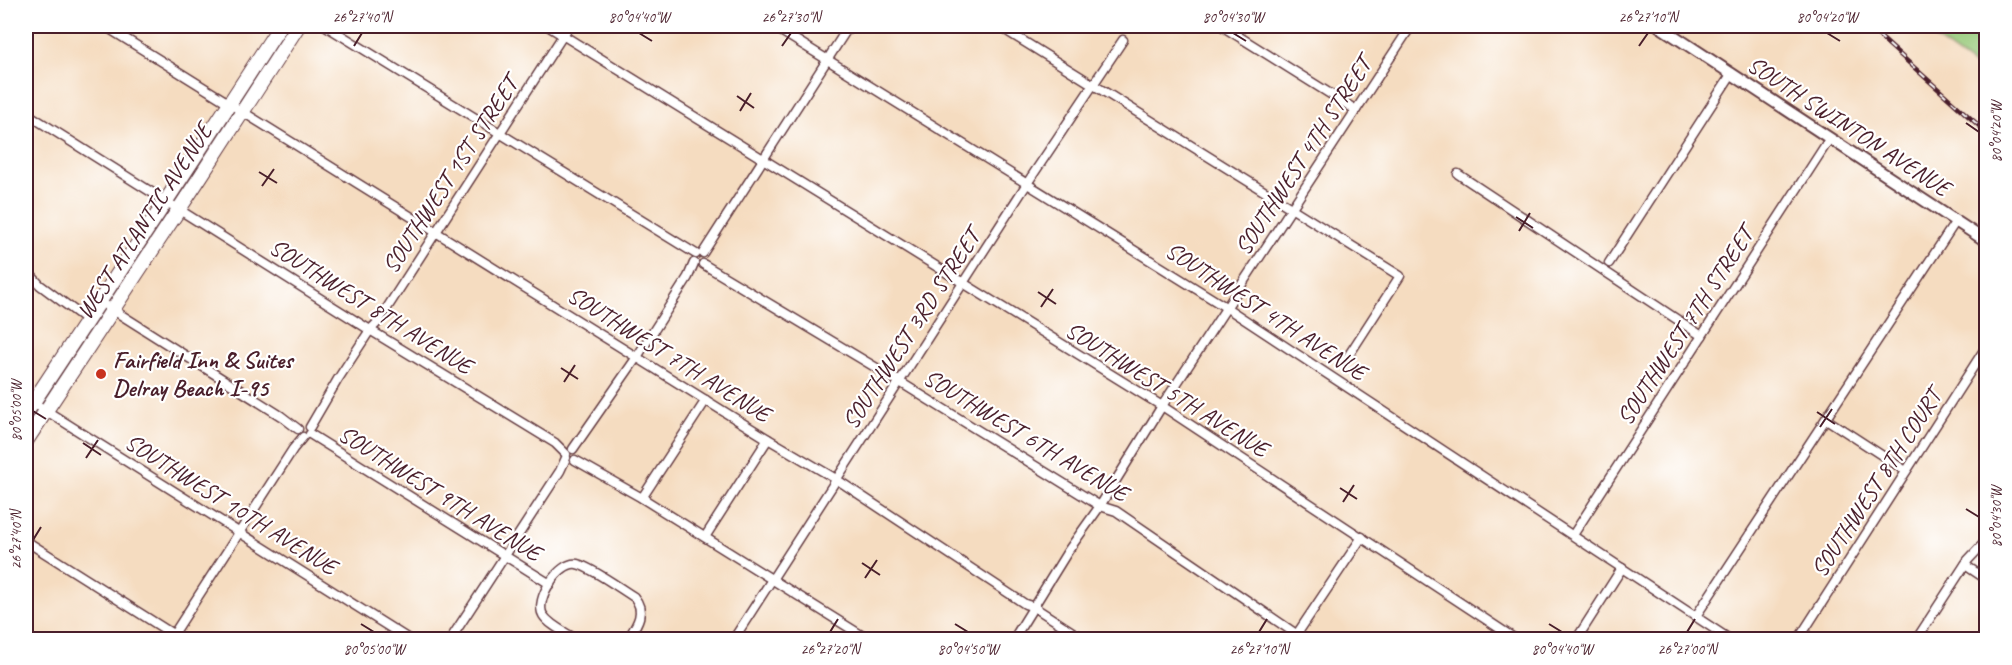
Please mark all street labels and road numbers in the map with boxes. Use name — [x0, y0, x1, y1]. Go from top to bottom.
street label: SOUTHWEST 4TH STREET — [1228, 46, 1381, 261]
street label: SOUTH SWINTON AVENUE — [1742, 49, 1958, 204]
street label: SOUTHWEST 1ST STREET — [375, 66, 528, 279]
street label: WEST ATLANTIC AVENUE — [69, 115, 220, 325]
street label: SOUTHWEST 7TH STREET — [1610, 216, 1763, 431]
street label: SOUTHWEST 3RD STREET — [835, 218, 990, 435]
street label: SOUTHWEST 8TH AVENUE — [264, 231, 481, 382]
street label: SOUTHWEST 4TH AVENUE — [1160, 235, 1375, 389]
street label: SOUTHWEST 7TH AVENUE — [562, 279, 779, 430]
street label: SOUTHWEST 5TH AVENUE — [1060, 314, 1277, 465]
street label: SOUTHWEST 6TH AVENUE — [918, 362, 1137, 510]
street label: SOUTHWEST 8TH COURT — [1804, 378, 1951, 583]
street label: SOUTHWEST 9TH AVENUE — [333, 418, 550, 569]
street label: SOUTHWEST 10TH AVENUE — [120, 427, 345, 583]

